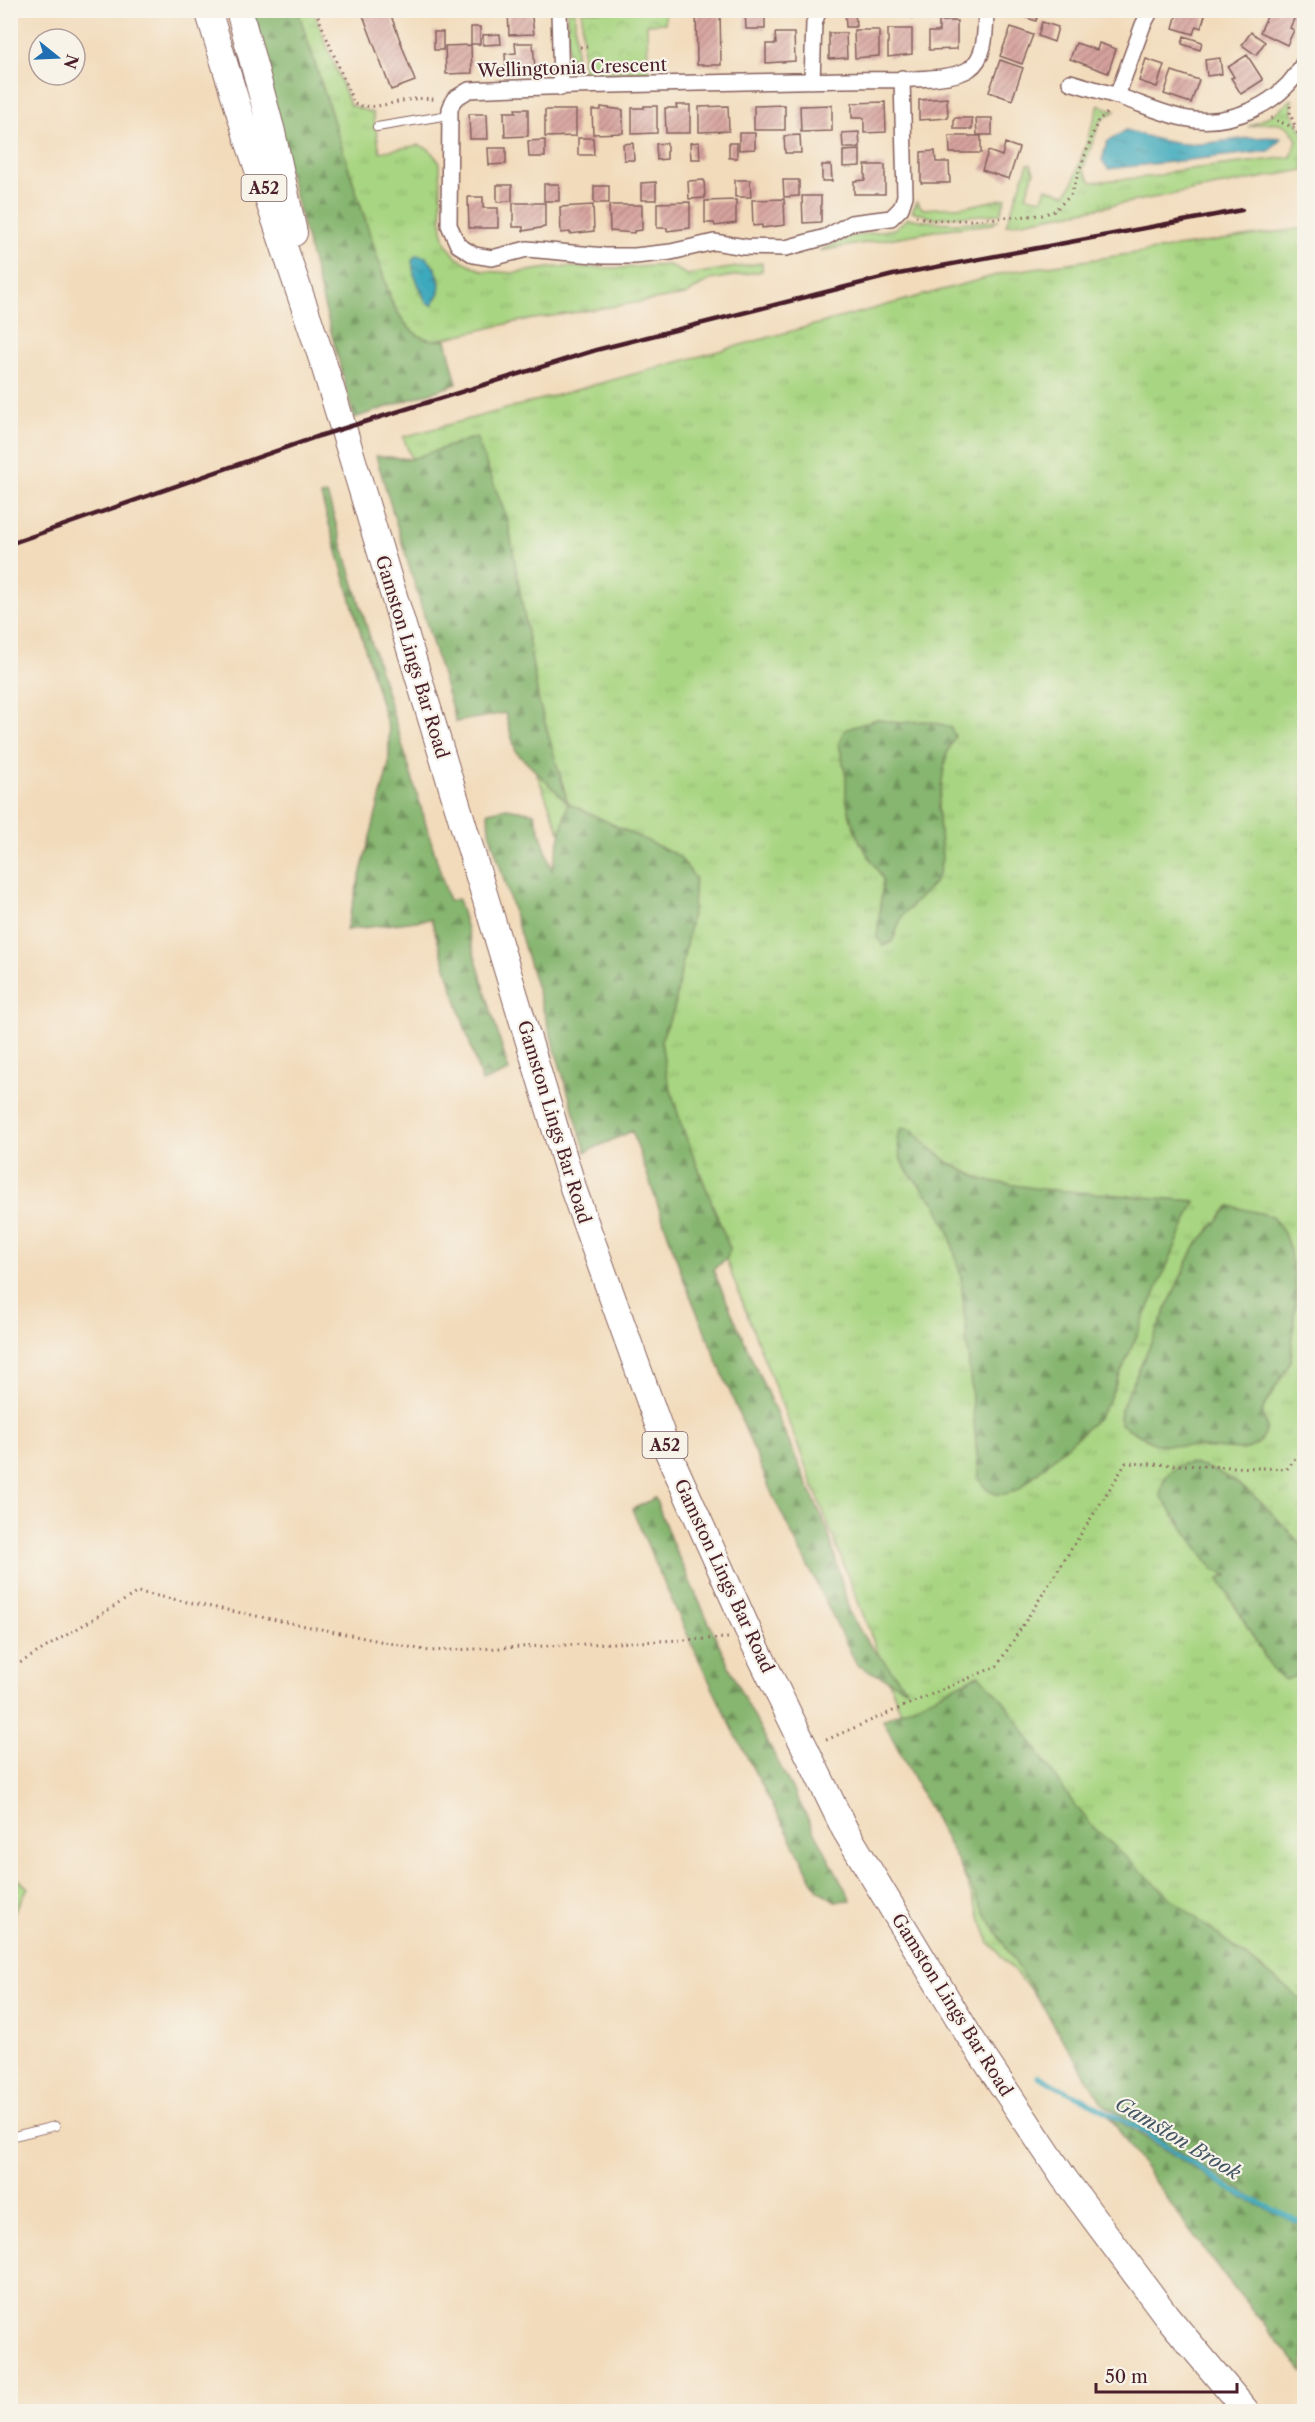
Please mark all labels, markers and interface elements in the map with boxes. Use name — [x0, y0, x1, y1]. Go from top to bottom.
north arrow — [27, 27, 87, 87]
text: N — [60, 52, 83, 71]
street label: Wellingtonia Crescent — [476, 54, 668, 82]
road number: A52 — [242, 175, 286, 201]
street label: Gamston Lings Bar Road — [371, 553, 453, 761]
street label: Gamston Lings Bar Road — [513, 1018, 595, 1226]
road number: A52 — [642, 1432, 688, 1458]
street label: Gamston Lings Bar Road — [669, 1476, 779, 1676]
street label: Gamston Lings Bar Road — [887, 1910, 1017, 2100]
water label: Gamston Brook — [1111, 2091, 1246, 2185]
scale bar — [1096, 2356, 1237, 2394]
text: 50 m — [1105, 2366, 1148, 2388]

